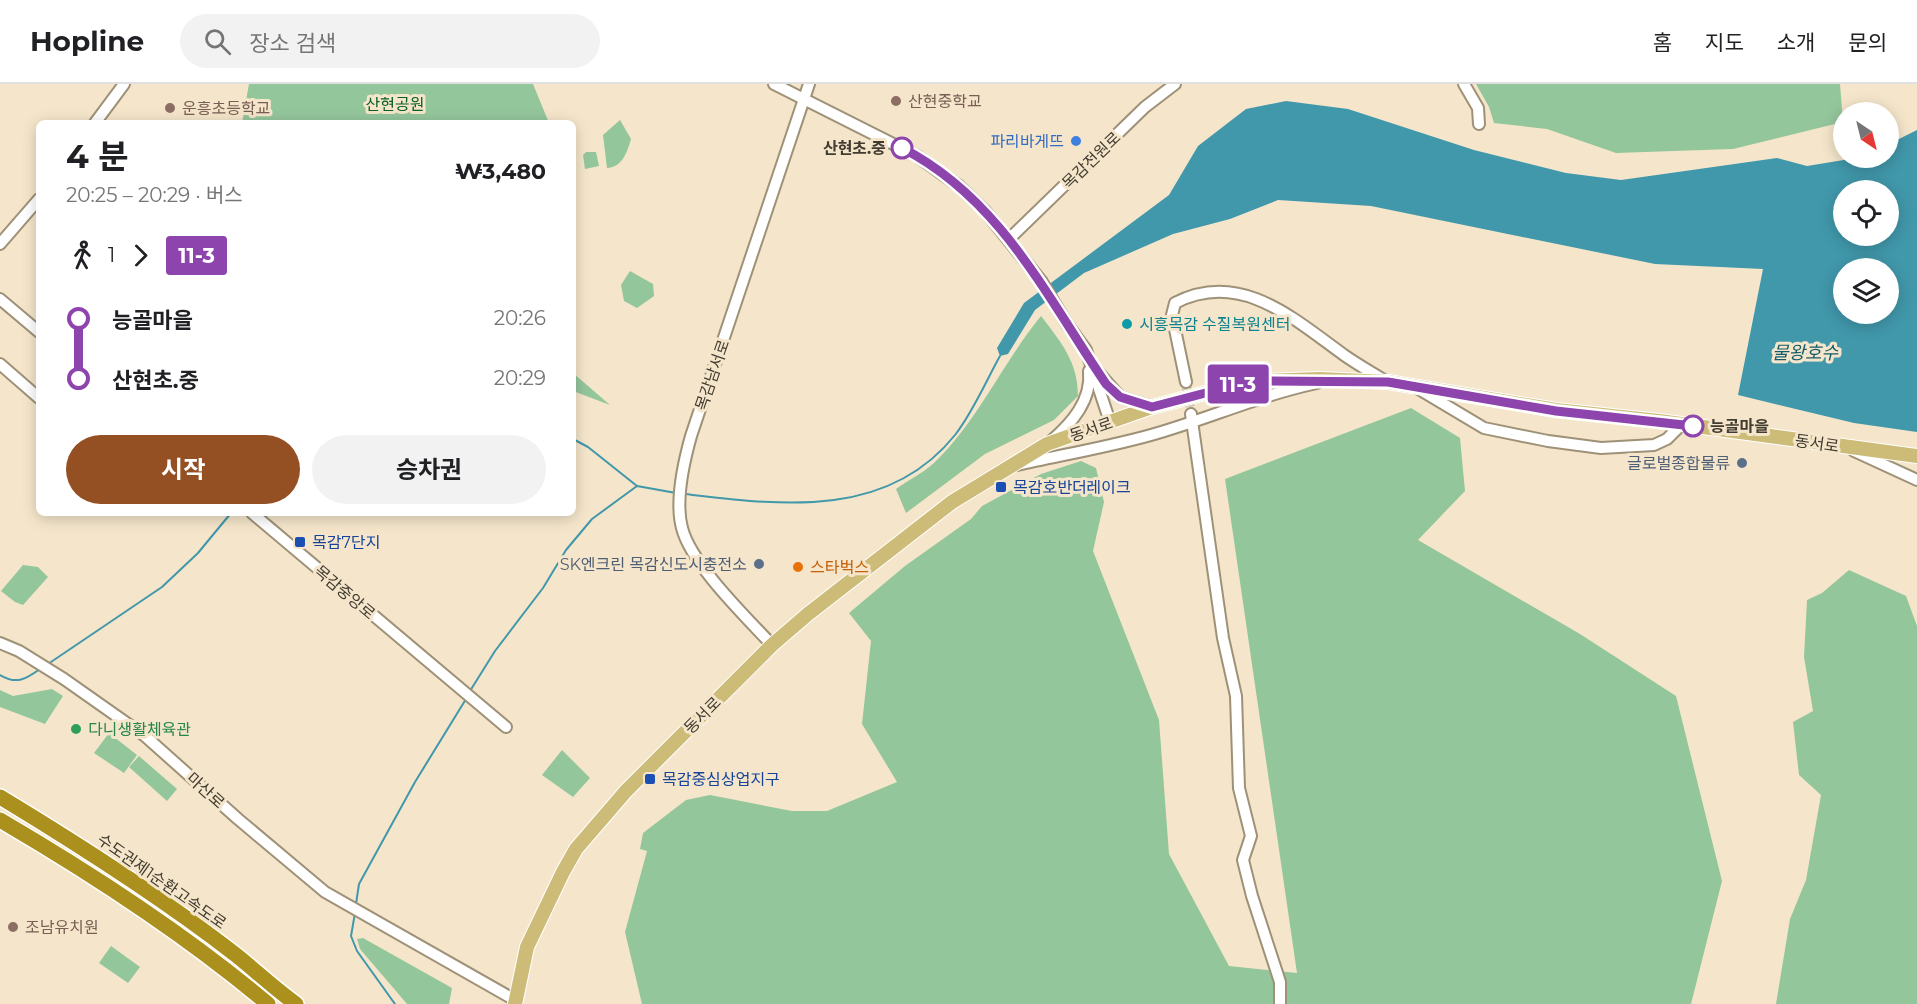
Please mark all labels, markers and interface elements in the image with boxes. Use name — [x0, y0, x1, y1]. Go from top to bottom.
search box — [180, 14, 600, 68]
text: Hopline — [30, 24, 144, 58]
icon: search — [201, 25, 234, 58]
text: 장소 검색 — [249, 30, 336, 57]
text: 홈 — [1653, 30, 1672, 55]
text: 지도 — [1705, 30, 1744, 55]
text: 소개 — [1777, 30, 1815, 55]
text: 문의 — [1848, 30, 1887, 55]
place label: 산현중학교 — [908, 92, 982, 111]
marker: 산현중학교 — [889, 94, 903, 108]
park label: 산현공원 — [366, 95, 424, 114]
place label: 운흥초등학교 — [182, 99, 270, 118]
marker: 운흥초등학교 — [163, 101, 177, 115]
north arrow — [1833, 102, 1899, 168]
map controls — [1833, 102, 1899, 324]
street label: 목감전원로 — [1058, 128, 1125, 193]
place label: 파리바게뜨 — [990, 132, 1064, 151]
marker: 파리바게뜨 — [1069, 134, 1083, 148]
text: 4 분 — [66, 136, 128, 176]
marker: 산현초.중 — [891, 137, 913, 159]
place label: 산현초.중 — [823, 139, 886, 158]
text: ₩3,480 — [455, 158, 546, 185]
button: locate — [1833, 180, 1899, 246]
text: 20:25 – 20:29 · 버스 — [66, 183, 243, 207]
icon: walk — [66, 239, 99, 272]
icon: forward — [124, 239, 157, 272]
text: 1 — [108, 243, 115, 267]
text: 11-3 — [178, 243, 215, 268]
button: layers — [1833, 258, 1899, 324]
text: 20:26 — [494, 306, 546, 330]
text: 능골마을 — [112, 307, 193, 334]
place label: 시흥목감 수질복원센터 — [1139, 315, 1290, 334]
marker: 시흥목감 수질복원센터 — [1120, 317, 1134, 331]
street label: 목감남서로 — [692, 337, 734, 413]
water label: 물왕호수 — [1772, 342, 1840, 364]
line badge: 11-3 — [1196, 364, 1280, 404]
text: 20:29 — [494, 366, 546, 390]
text: 산현초.중 — [112, 367, 199, 394]
text: 11-3 — [1220, 372, 1256, 397]
street label: 동서로 — [1067, 413, 1115, 446]
marker: 능골마을 — [1682, 415, 1704, 437]
place label: 능골마을 — [1710, 417, 1769, 436]
street label: 동서로 — [1794, 431, 1840, 456]
button: 시작 — [66, 435, 300, 504]
button: 승차권 — [312, 435, 546, 504]
place label: 글로벌종합물류 — [1627, 454, 1730, 473]
marker: 글로벌종합물류 — [1735, 456, 1749, 470]
place label: 목감호반더레이크 — [1013, 478, 1131, 497]
marker: 목감호반더레이크 — [994, 480, 1008, 494]
place label: 목감7단지 — [312, 533, 380, 552]
marker: 목감7단지 — [293, 535, 307, 549]
place label: SK엔크린 목감신도시충전소 — [560, 555, 747, 574]
marker: SK엔크린 목감신도시충전소 — [752, 557, 766, 571]
place label: 스타벅스 — [810, 558, 869, 577]
marker: 스타벅스 — [791, 560, 805, 574]
street label: 목감중앙로 — [310, 561, 379, 623]
street label: 동서로 — [680, 693, 725, 738]
place label: 다니생활체육관 — [88, 720, 191, 739]
marker: 다니생활체육관 — [69, 722, 83, 736]
street label: 마산로 — [183, 769, 229, 812]
place label: 목감중심상업지구 — [662, 770, 780, 789]
marker: 목감중심상업지구 — [643, 772, 657, 786]
street label: 수도권제1순환고속도로 — [94, 830, 230, 933]
place label: 조남유치원 — [25, 918, 99, 937]
marker: 조남유치원 — [6, 920, 20, 934]

